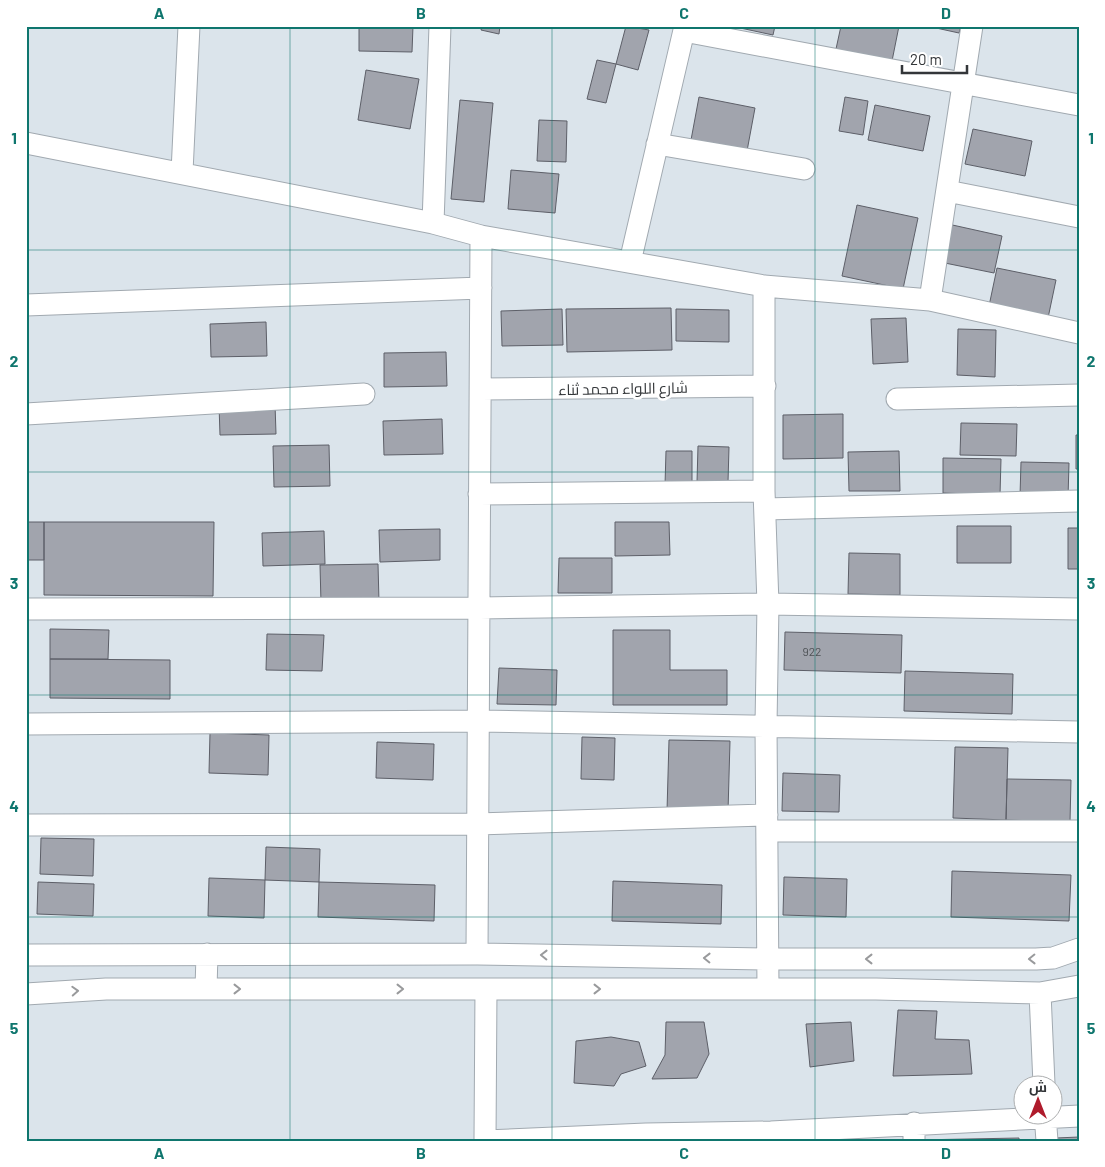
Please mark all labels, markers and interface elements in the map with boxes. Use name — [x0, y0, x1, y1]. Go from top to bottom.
text: A — [154, 3, 165, 22]
text: B — [416, 3, 426, 22]
text: C — [679, 3, 689, 22]
text: D — [941, 3, 951, 22]
scale bar — [902, 42, 968, 74]
text: 20 m — [910, 50, 942, 68]
text: 1 — [11, 128, 17, 147]
text: 1 — [1088, 128, 1094, 147]
text: 2 — [10, 351, 19, 370]
text: 2 — [1087, 351, 1096, 370]
street label: شارع اللواء محمد ثناء — [558, 378, 688, 401]
text: 3 — [10, 573, 18, 592]
text: 3 — [1087, 573, 1095, 592]
house number: 922 — [802, 644, 822, 658]
text: 4 — [9, 796, 19, 815]
text: 4 — [1086, 796, 1096, 815]
one-way arrow — [540, 950, 548, 960]
one-way arrow — [702, 953, 710, 963]
one-way arrow — [865, 954, 872, 964]
one-way arrow — [1027, 954, 1035, 964]
one-way arrow — [234, 984, 242, 994]
one-way arrow — [396, 984, 404, 994]
one-way arrow — [594, 984, 602, 994]
one-way arrow — [72, 986, 79, 996]
text: 5 — [10, 1018, 19, 1037]
text: 5 — [1087, 1018, 1096, 1037]
north arrow — [1012, 1074, 1062, 1124]
text: ش — [1029, 1078, 1047, 1096]
text: A — [154, 1143, 165, 1162]
text: B — [416, 1143, 426, 1162]
text: C — [679, 1143, 689, 1162]
text: D — [941, 1143, 951, 1162]

